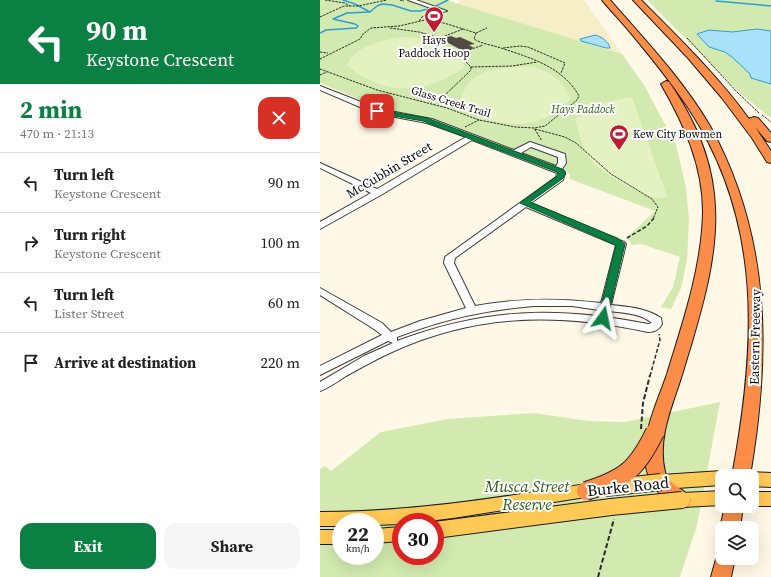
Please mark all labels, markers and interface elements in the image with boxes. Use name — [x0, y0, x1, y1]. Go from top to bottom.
sports icon: Hays Paddock Hoop — [423, 5, 445, 33]
text: 90 m — [86, 11, 148, 49]
icon: left — [20, 16, 72, 68]
place label: Hays Paddock Hoop — [398, 33, 470, 61]
text: Keystone Crescent — [86, 47, 234, 72]
street label: Glass Creek Trail — [409, 83, 493, 121]
text: 2 min — [20, 93, 82, 126]
pin — [360, 94, 394, 128]
button: close — [258, 97, 300, 139]
icon: arrive — [366, 100, 388, 122]
park label: Hays Paddock — [550, 102, 616, 117]
sports icon: Kew City Bowmen — [608, 123, 630, 151]
text: 470 m · 21:13 — [20, 125, 94, 142]
place label: Kew City Bowmen — [633, 127, 722, 142]
street label: McCubbin Street — [343, 137, 435, 202]
text: Turn left — [54, 164, 114, 185]
icon: left — [20, 172, 42, 194]
text: 90 m — [268, 172, 300, 193]
text: Keystone Crescent — [54, 185, 161, 202]
text: Turn right — [54, 224, 126, 245]
icon: right — [20, 232, 42, 254]
text: 100 m — [260, 232, 300, 253]
text: Keystone Crescent — [54, 245, 161, 262]
text: Turn left — [54, 284, 114, 305]
street label: Eastern Freeway — [746, 289, 764, 385]
icon: left — [20, 292, 42, 314]
text: 60 m — [268, 292, 300, 313]
position arrow — [582, 297, 624, 339]
text: Lister Street — [54, 305, 124, 322]
icon: arrive — [20, 352, 42, 374]
text: Arrive at destination — [54, 352, 196, 373]
text: 220 m — [260, 352, 300, 373]
map controls — [715, 469, 759, 565]
button: search — [715, 469, 759, 513]
street label: Burke Road — [586, 471, 670, 501]
park label: Musca Street Reserve — [484, 475, 570, 515]
speed limit sign: 30 — [392, 513, 444, 565]
text: 22 — [347, 520, 369, 548]
button: layers — [715, 521, 759, 565]
button: Exit — [20, 523, 156, 569]
button: Share — [164, 523, 300, 569]
text: km/h — [346, 542, 370, 555]

